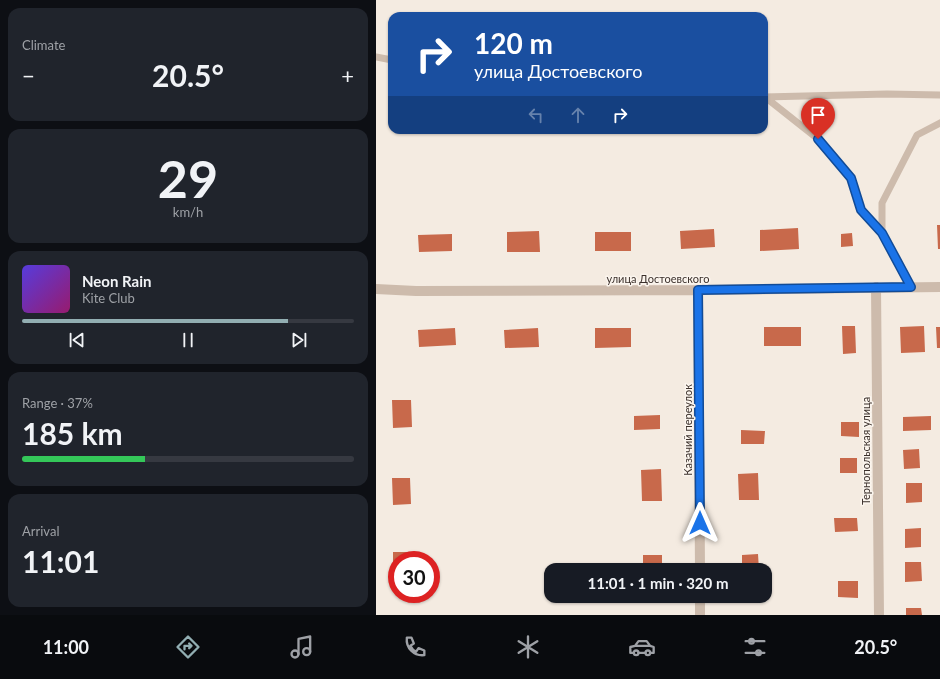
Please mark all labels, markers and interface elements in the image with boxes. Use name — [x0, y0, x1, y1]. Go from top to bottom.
text: 120 m — [474, 26, 553, 60]
icon: right — [408, 28, 460, 80]
text: Climate — [22, 37, 65, 53]
text: 20.5° — [152, 57, 224, 93]
text: улица Достоевского — [474, 60, 643, 82]
text: − — [22, 62, 35, 89]
text: + — [341, 62, 354, 89]
pin — [801, 98, 835, 139]
icon: left — [525, 104, 547, 126]
icon: ahead — [567, 104, 589, 126]
icon: right — [609, 104, 631, 126]
icon: arrive — [807, 104, 829, 126]
text: 29 — [158, 147, 218, 209]
text: km/h — [173, 204, 203, 220]
text: Neon Rain — [82, 272, 151, 290]
street label: улица Достоевского — [607, 272, 710, 285]
text: Kite Club — [82, 290, 135, 306]
icon: previous — [66, 329, 88, 351]
icon: pause — [177, 329, 199, 351]
icon: next — [288, 329, 310, 351]
street label: Казачий переулок — [681, 384, 694, 476]
text: Range · 37% — [22, 395, 93, 411]
street label: Тернопольская улица — [859, 397, 872, 505]
text: 185 km — [22, 415, 123, 451]
position arrow — [679, 502, 721, 544]
text: Arrival — [22, 523, 59, 539]
text: 11:01 — [22, 543, 99, 579]
speed limit sign: 30 — [388, 551, 440, 603]
text: 11:01 · 1 min · 320 m — [588, 574, 728, 592]
icon: directions — [174, 633, 202, 661]
icon: music — [288, 633, 316, 661]
icon: phone — [401, 633, 429, 661]
icon: climate — [514, 633, 542, 661]
icon: car — [628, 633, 656, 661]
icon: filters — [741, 633, 769, 661]
text: 11:00 — [43, 636, 89, 658]
text: 20.5° — [854, 636, 897, 658]

